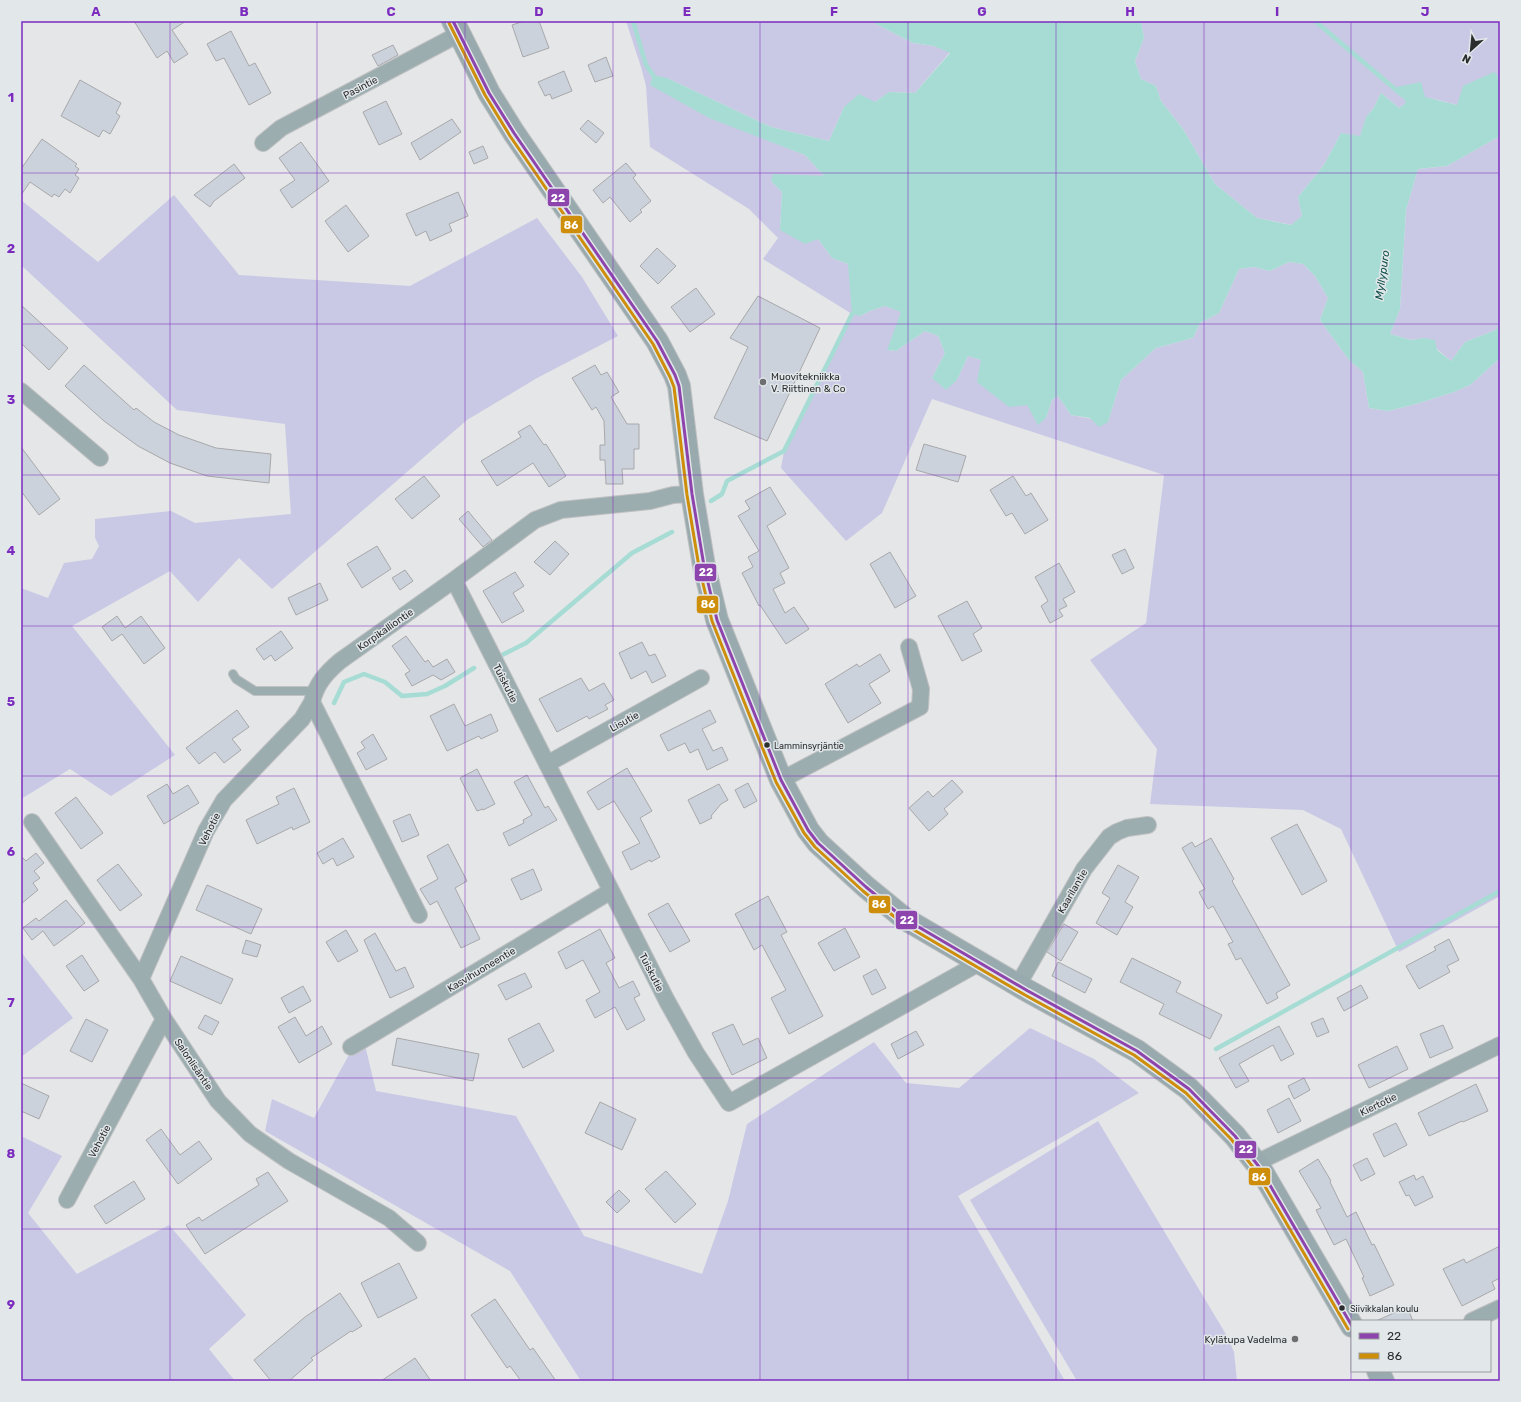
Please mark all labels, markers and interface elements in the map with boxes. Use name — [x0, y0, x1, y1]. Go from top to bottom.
text: A — [91, 4, 101, 19]
text: B — [239, 4, 249, 19]
text: C — [386, 4, 396, 19]
text: D — [534, 4, 544, 19]
text: E — [683, 4, 691, 19]
text: F — [830, 4, 838, 19]
text: G — [977, 4, 987, 19]
text: H — [1125, 4, 1135, 19]
text: I — [1275, 4, 1279, 19]
text: J — [1421, 4, 1429, 19]
north arrow — [1451, 30, 1491, 70]
text: N — [1460, 51, 1473, 66]
street label: Pasintie — [341, 74, 380, 102]
text: 1 — [8, 90, 14, 105]
line badge: 22 — [547, 188, 570, 207]
text: 22 — [551, 192, 565, 205]
line badge: 86 — [560, 215, 583, 234]
text: 86 — [564, 219, 578, 232]
text: 2 — [7, 241, 15, 256]
water label: Myllypuro — [1373, 249, 1392, 301]
place label: Muovitekniikka V. Riittinen & Co — [771, 371, 846, 395]
marker: Muovitekniikka V. Riittinen & Co — [758, 377, 768, 387]
text: 3 — [7, 392, 16, 407]
text: 4 — [7, 543, 16, 558]
line badge: 22 — [694, 563, 717, 582]
text: 22 — [699, 566, 713, 579]
line badge: 86 — [696, 595, 719, 614]
text: 86 — [701, 598, 715, 611]
street label: Korpikalliontie — [355, 606, 416, 653]
street label: Tuiskutie — [490, 662, 520, 705]
text: 5 — [7, 694, 15, 709]
street label: Lisutie — [608, 709, 641, 735]
marker: Lamminsyrjäntie — [762, 740, 772, 750]
place label: Lamminsyrjäntie — [774, 741, 844, 751]
street label: Vehotie — [197, 811, 223, 848]
text: 6 — [7, 844, 16, 859]
street label: Kaarilantie — [1055, 867, 1091, 916]
line badge: 86 — [868, 895, 891, 914]
text: 86 — [872, 898, 886, 911]
line badge: 22 — [895, 910, 918, 930]
text: 22 — [900, 914, 914, 927]
street label: Kasvihuoneentie — [445, 945, 518, 995]
street label: Tuiskutie — [636, 951, 666, 994]
text: 7 — [7, 995, 15, 1010]
street label: Salonlisäntie — [172, 1037, 215, 1093]
street label: Kiertotie — [1358, 1091, 1399, 1119]
street label: Vehotie — [86, 1123, 114, 1160]
line badge: 22 — [1234, 1140, 1257, 1159]
text: 22 — [1239, 1143, 1253, 1156]
text: 8 — [7, 1146, 16, 1161]
line badge: 86 — [1248, 1167, 1271, 1186]
text: 86 — [1252, 1171, 1266, 1184]
text: 9 — [7, 1297, 15, 1312]
marker: Siivikkalan koulu — [1337, 1303, 1347, 1313]
place label: Siivikkalan koulu — [1350, 1304, 1419, 1314]
legend — [1351, 1320, 1491, 1372]
text: 22 — [1387, 1329, 1401, 1343]
place label: Kylätupa Vadelma — [1205, 1334, 1287, 1346]
marker: Kylätupa Vadelma — [1290, 1334, 1300, 1344]
text: 86 — [1387, 1349, 1402, 1363]

